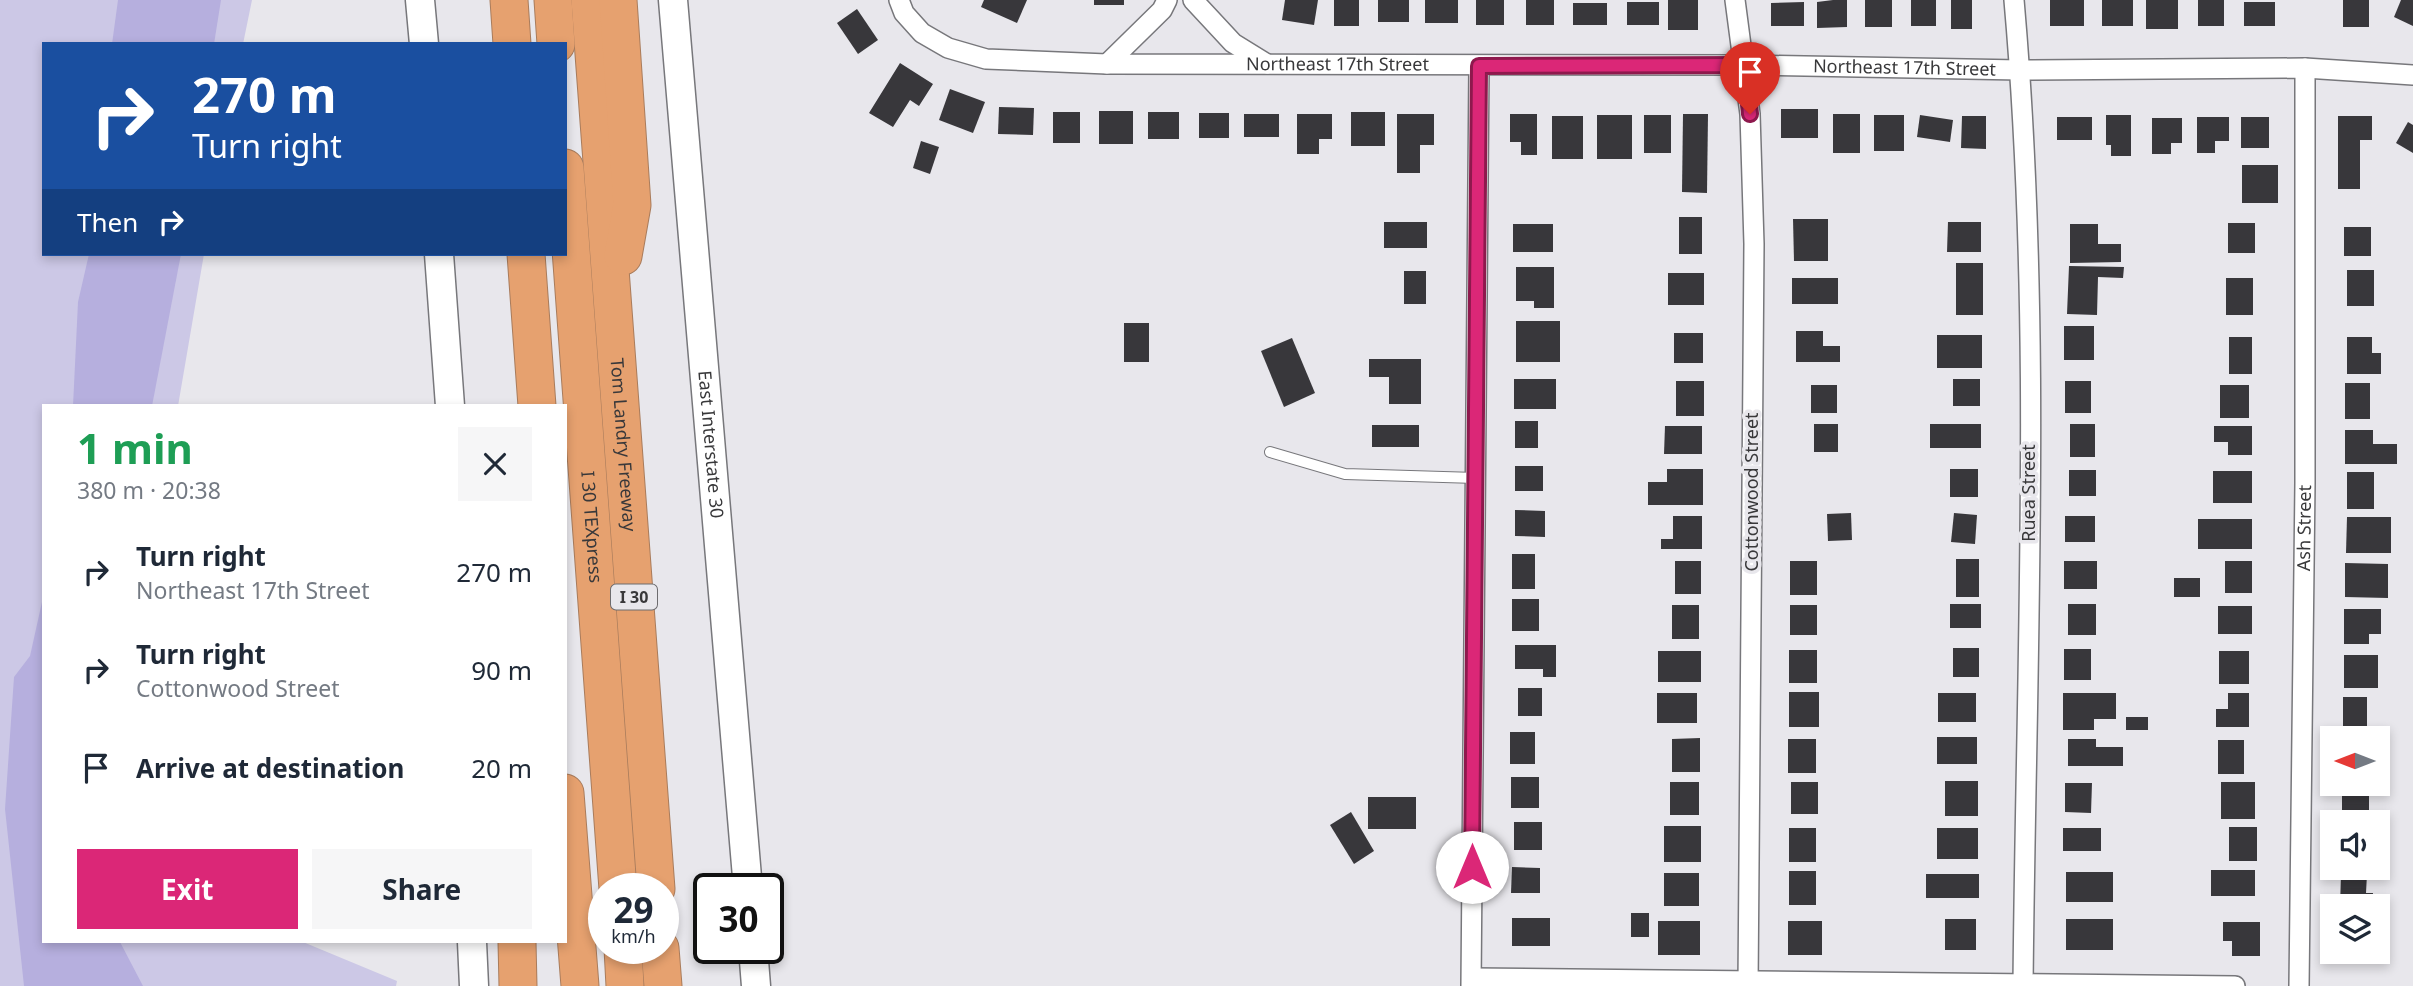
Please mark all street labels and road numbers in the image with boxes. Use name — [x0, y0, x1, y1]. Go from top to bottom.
street label: Northeast 17th Street — [1246, 51, 1429, 76]
street label: Northeast 17th Street — [1813, 53, 1997, 81]
street label: Tom Landry Freeway — [606, 357, 642, 533]
street label: East Interstate 30 — [693, 369, 730, 519]
street label: Cottonwood Street — [1739, 412, 1763, 572]
street label: Ruea Street — [2016, 444, 2040, 542]
street label: I 30 TEXpress — [576, 470, 608, 584]
street label: Ash Street — [2291, 484, 2316, 571]
road number: I 30 — [611, 584, 657, 610]

